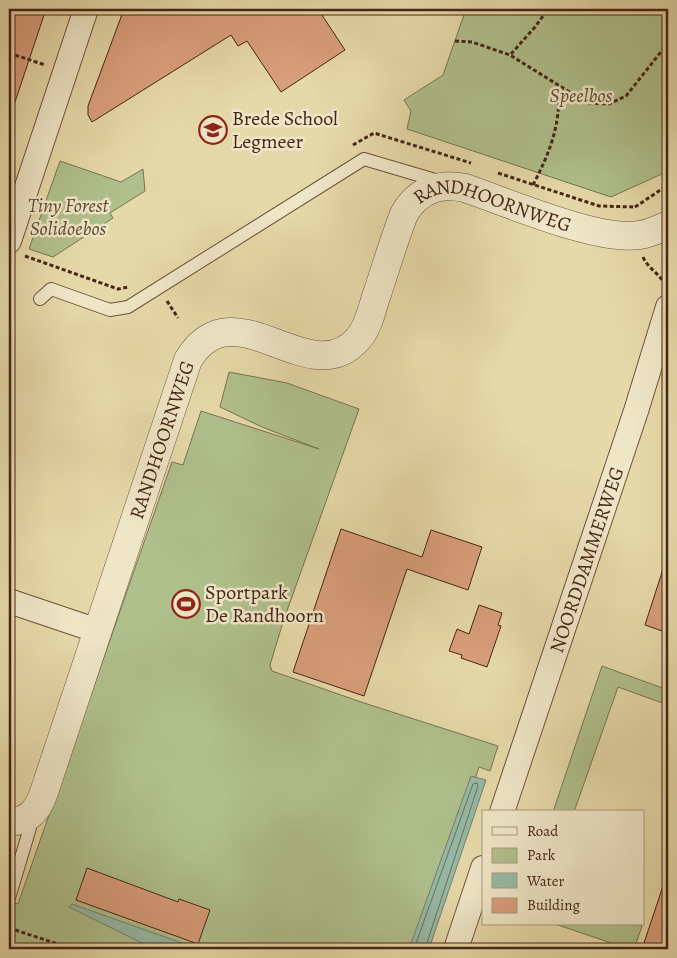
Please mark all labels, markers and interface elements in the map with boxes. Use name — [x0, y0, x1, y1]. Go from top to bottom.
park label: Speelbos — [550, 82, 613, 109]
place label: Brede School Legmeer — [232, 105, 338, 155]
school or university icon: Brede School Legmeer — [198, 115, 228, 145]
street label: RANDHOORNWEG — [407, 173, 575, 238]
park label: Tiny Forest Solidoebos — [28, 192, 109, 242]
street label: RANDHOORNWEG — [123, 357, 201, 523]
street label: NOORDDAMMERWEG — [543, 463, 630, 656]
place label: Sportpark De Randhoorn — [205, 579, 324, 629]
sports icon: Sportpark De Randhoorn — [171, 589, 201, 619]
legend — [482, 810, 644, 926]
text: Road — [527, 821, 559, 841]
text: Park — [527, 845, 556, 865]
text: Water — [526, 871, 564, 891]
text: Building — [527, 895, 580, 915]

